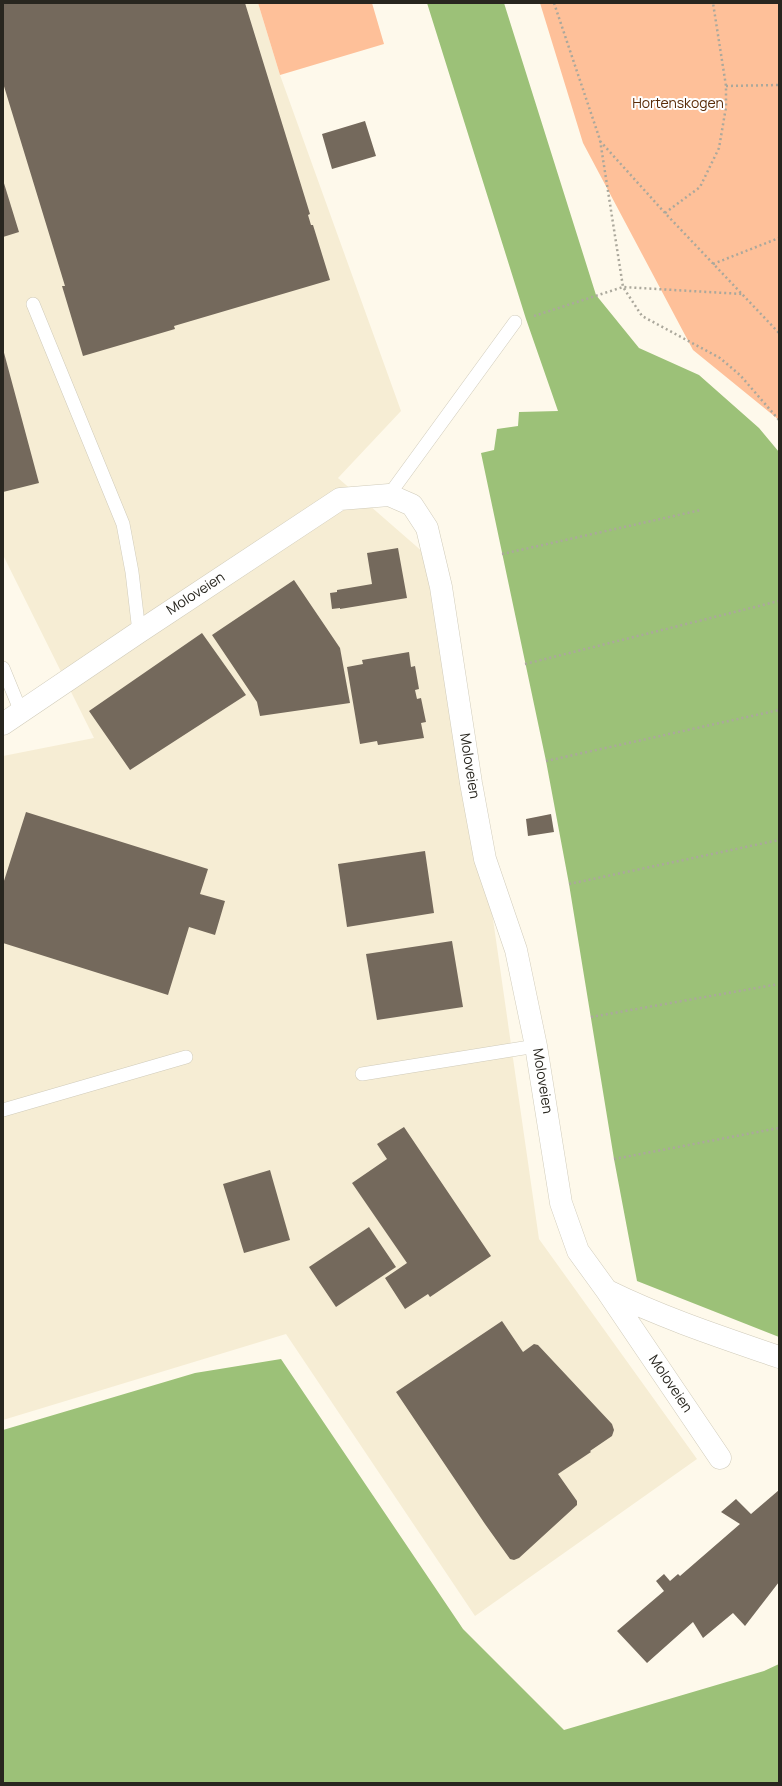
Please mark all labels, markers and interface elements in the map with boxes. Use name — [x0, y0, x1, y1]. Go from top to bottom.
park label: Hortenskogen — [632, 96, 724, 112]
street label: Moloveien — [164, 569, 228, 619]
street label: Moloveien — [456, 732, 482, 800]
street label: Moloveien — [529, 1047, 555, 1115]
street label: Moloveien — [645, 1352, 695, 1416]

